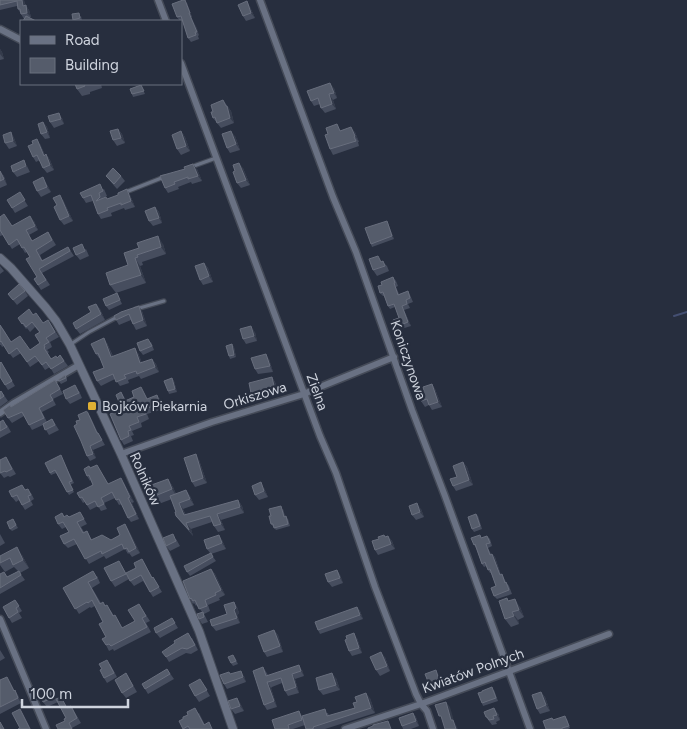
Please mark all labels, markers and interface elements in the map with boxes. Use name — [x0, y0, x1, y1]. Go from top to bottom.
legend — [20, 20, 182, 85]
text: Road — [65, 31, 100, 49]
text: Building — [65, 56, 119, 74]
street label: Koniczynowa — [386, 318, 430, 402]
street label: Zielna — [303, 371, 331, 413]
street label: Orkiszowa — [221, 378, 289, 414]
place label: Bojków Piekarnia — [102, 398, 207, 415]
marker: Bojków Piekarnia — [86, 400, 98, 412]
street label: Rolników — [126, 450, 164, 508]
street label: Kwiatów Polnych — [420, 645, 526, 697]
scale bar — [22, 676, 129, 708]
text: 100 m — [30, 685, 72, 703]

